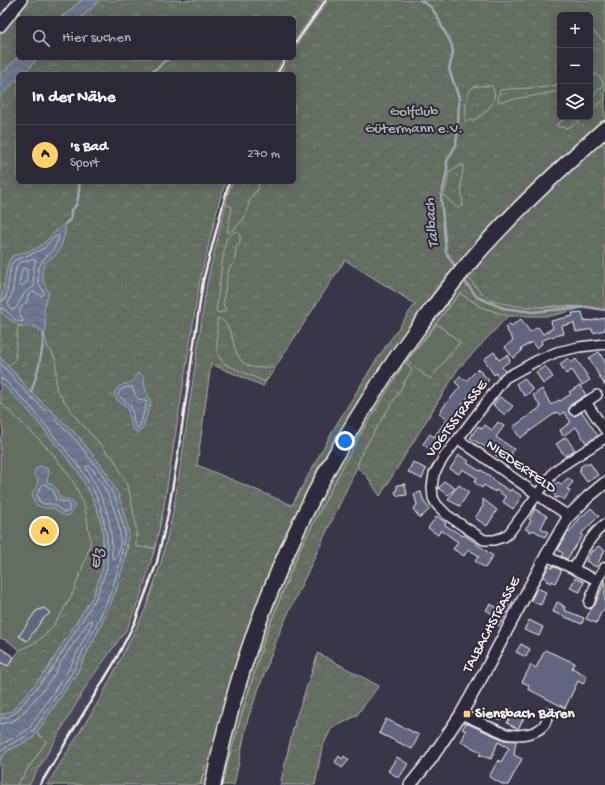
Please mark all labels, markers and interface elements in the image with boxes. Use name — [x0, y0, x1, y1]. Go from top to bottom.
map controls — [557, 12, 593, 120]
button: + — [557, 12, 593, 48]
search box — [16, 16, 296, 60]
icon: search — [30, 27, 52, 49]
text: Hier suchen — [62, 29, 131, 47]
button: − — [557, 48, 593, 84]
button: layers — [557, 84, 593, 120]
text: In der Nähe — [32, 88, 115, 108]
park label: Golfclub Gütermann e.V. — [365, 103, 463, 138]
text: 's Bad — [70, 138, 108, 156]
text: A — [41, 147, 49, 162]
text: 270 m — [247, 147, 280, 162]
text: Sport — [70, 156, 99, 171]
water label: Talbach — [421, 197, 445, 249]
street label: VOGTSSTRASSE — [421, 376, 492, 462]
your location — [335, 431, 355, 451]
street label: NIEDERFELD — [482, 436, 560, 498]
pin: A — [31, 516, 57, 546]
water label: Elz — [86, 546, 110, 571]
street label: TALBACHSTRASSE — [459, 573, 525, 677]
place label: Siensbach Bären — [475, 705, 576, 723]
marker: Siensbach Bären — [462, 709, 472, 719]

